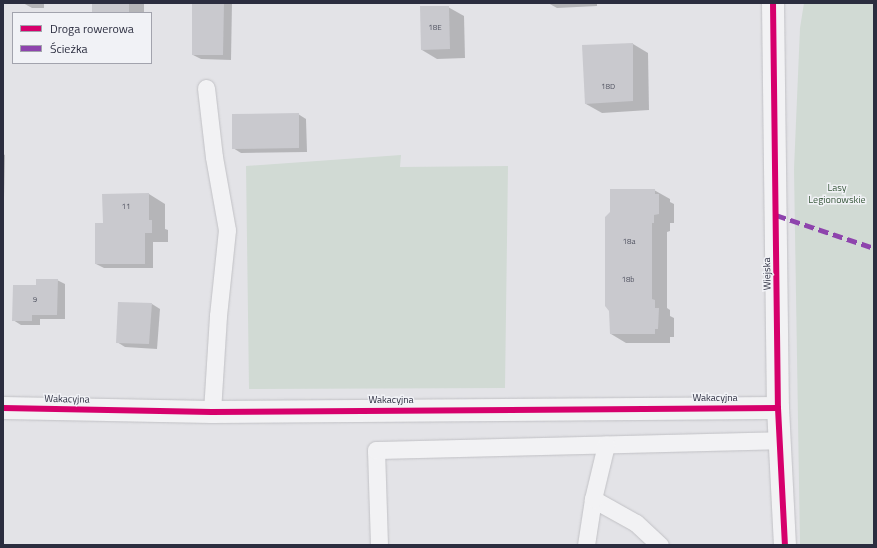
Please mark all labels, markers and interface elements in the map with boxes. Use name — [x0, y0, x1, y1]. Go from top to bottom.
legend — [12, 12, 152, 64]
text: Droga rowerowa — [50, 19, 134, 38]
house number: 18E — [428, 23, 442, 33]
text: Ścieżka — [50, 39, 88, 58]
house number: 18D — [601, 82, 615, 92]
park label: Lasy Legionowskie — [808, 181, 866, 204]
house number: 11 — [122, 202, 130, 212]
house number: 18a — [623, 237, 635, 247]
street label: Wiejska — [761, 258, 773, 290]
house number: 18b — [621, 275, 635, 285]
house number: 9 — [33, 295, 37, 305]
street label: Wakacyjna — [692, 392, 738, 404]
street label: Wakacyjna — [44, 393, 90, 405]
street label: Wakacyjna — [368, 394, 414, 406]

